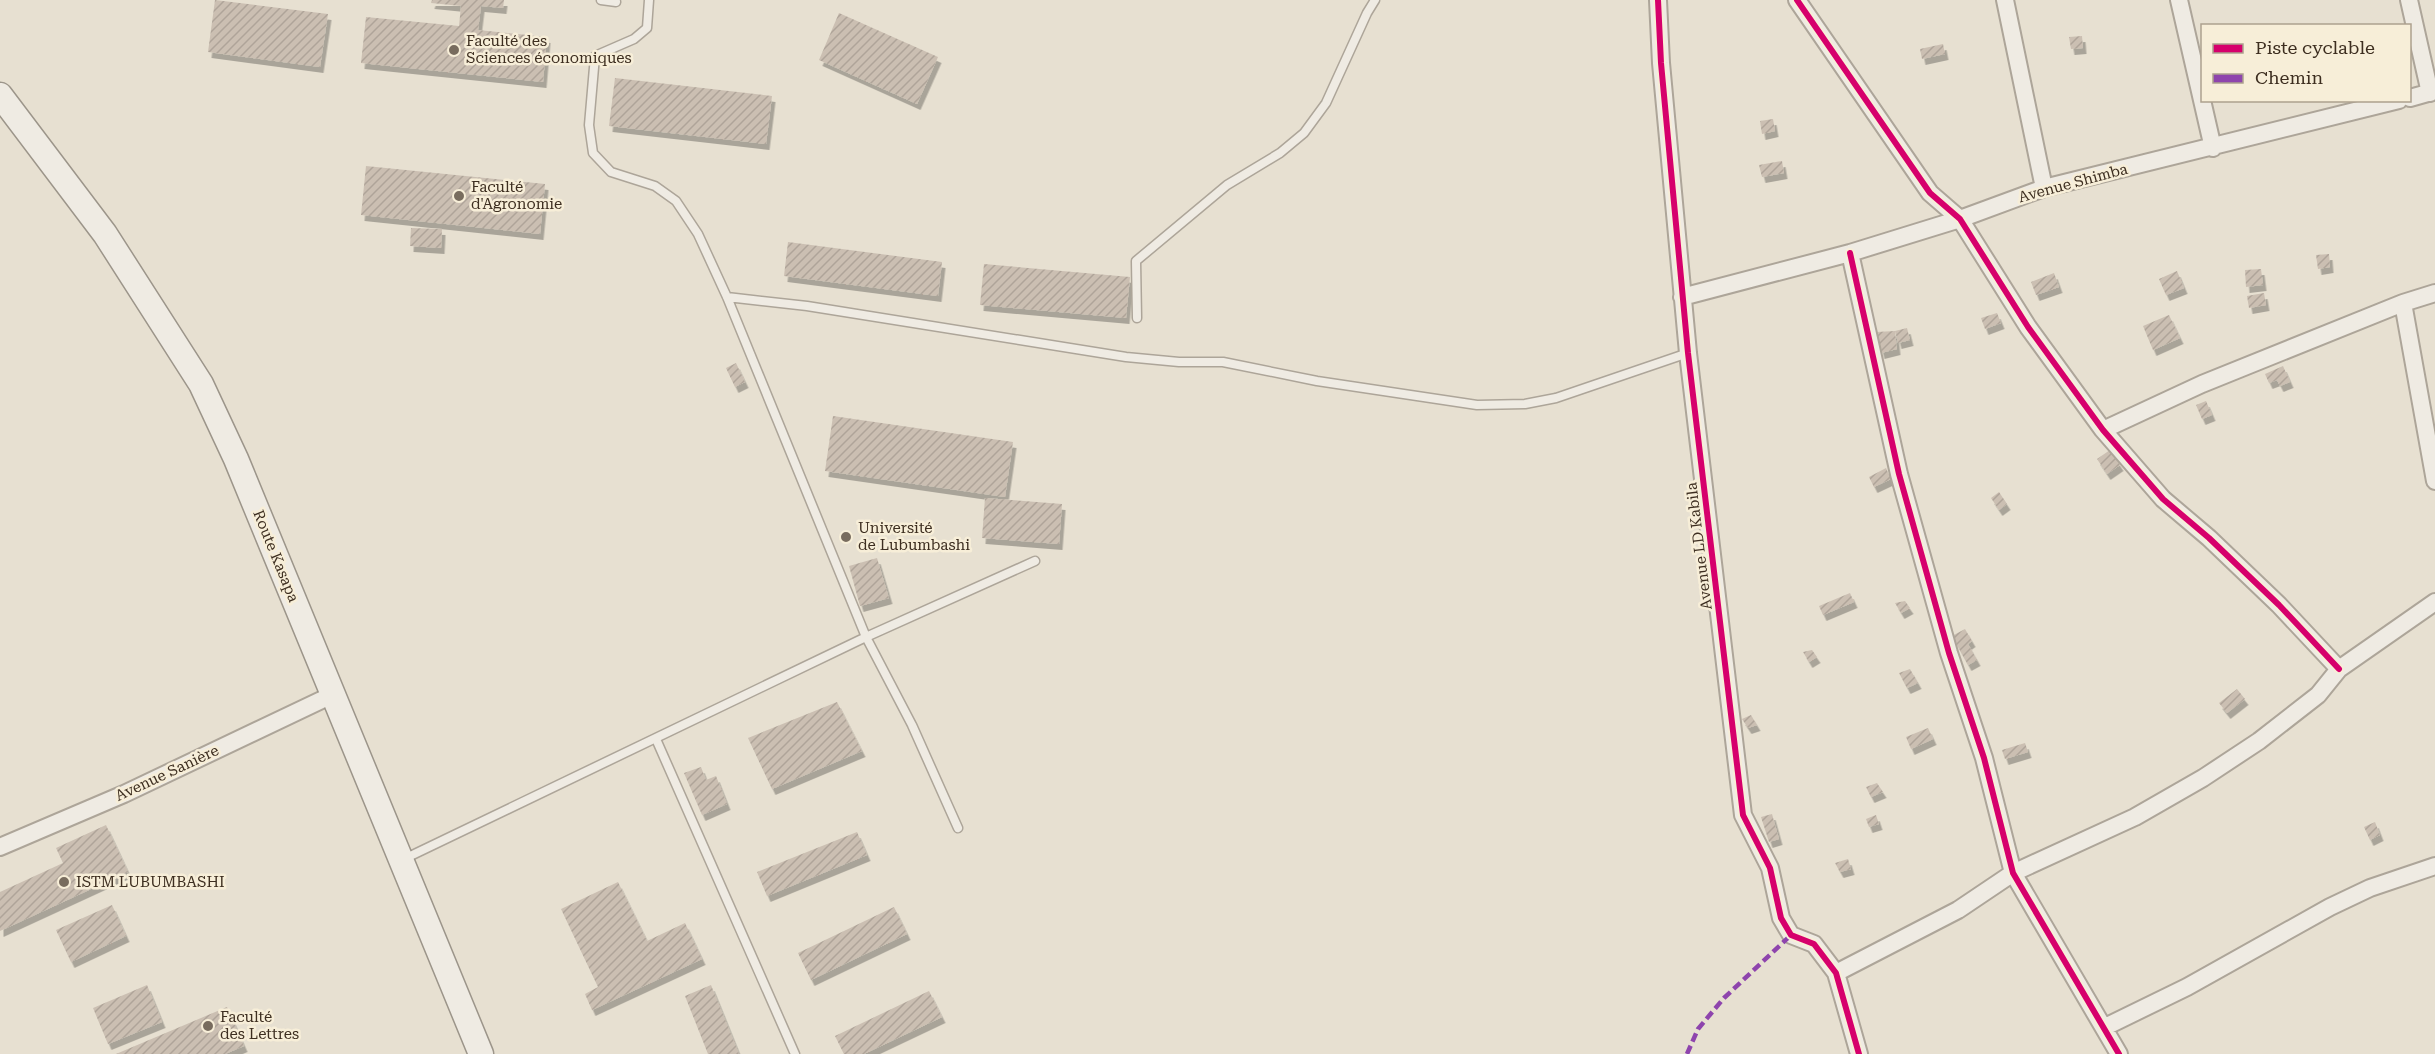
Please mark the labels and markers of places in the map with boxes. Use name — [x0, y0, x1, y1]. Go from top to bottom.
place label: Faculté des Sciences économiques — [466, 32, 632, 67]
marker: Faculté des Sciences économiques — [447, 43, 461, 57]
place label: Faculté d'Agronomie — [471, 178, 562, 213]
marker: Faculté d'Agronomie — [452, 189, 466, 203]
place label: Université de Lubumbashi — [858, 519, 970, 554]
marker: Université de Lubumbashi — [839, 530, 853, 544]
place label: ISTM LUBUMBASHI — [76, 873, 225, 891]
marker: ISTM LUBUMBASHI — [57, 875, 71, 889]
place label: Faculté des Lettres — [220, 1008, 299, 1043]
marker: Faculté des Lettres — [201, 1019, 215, 1033]

